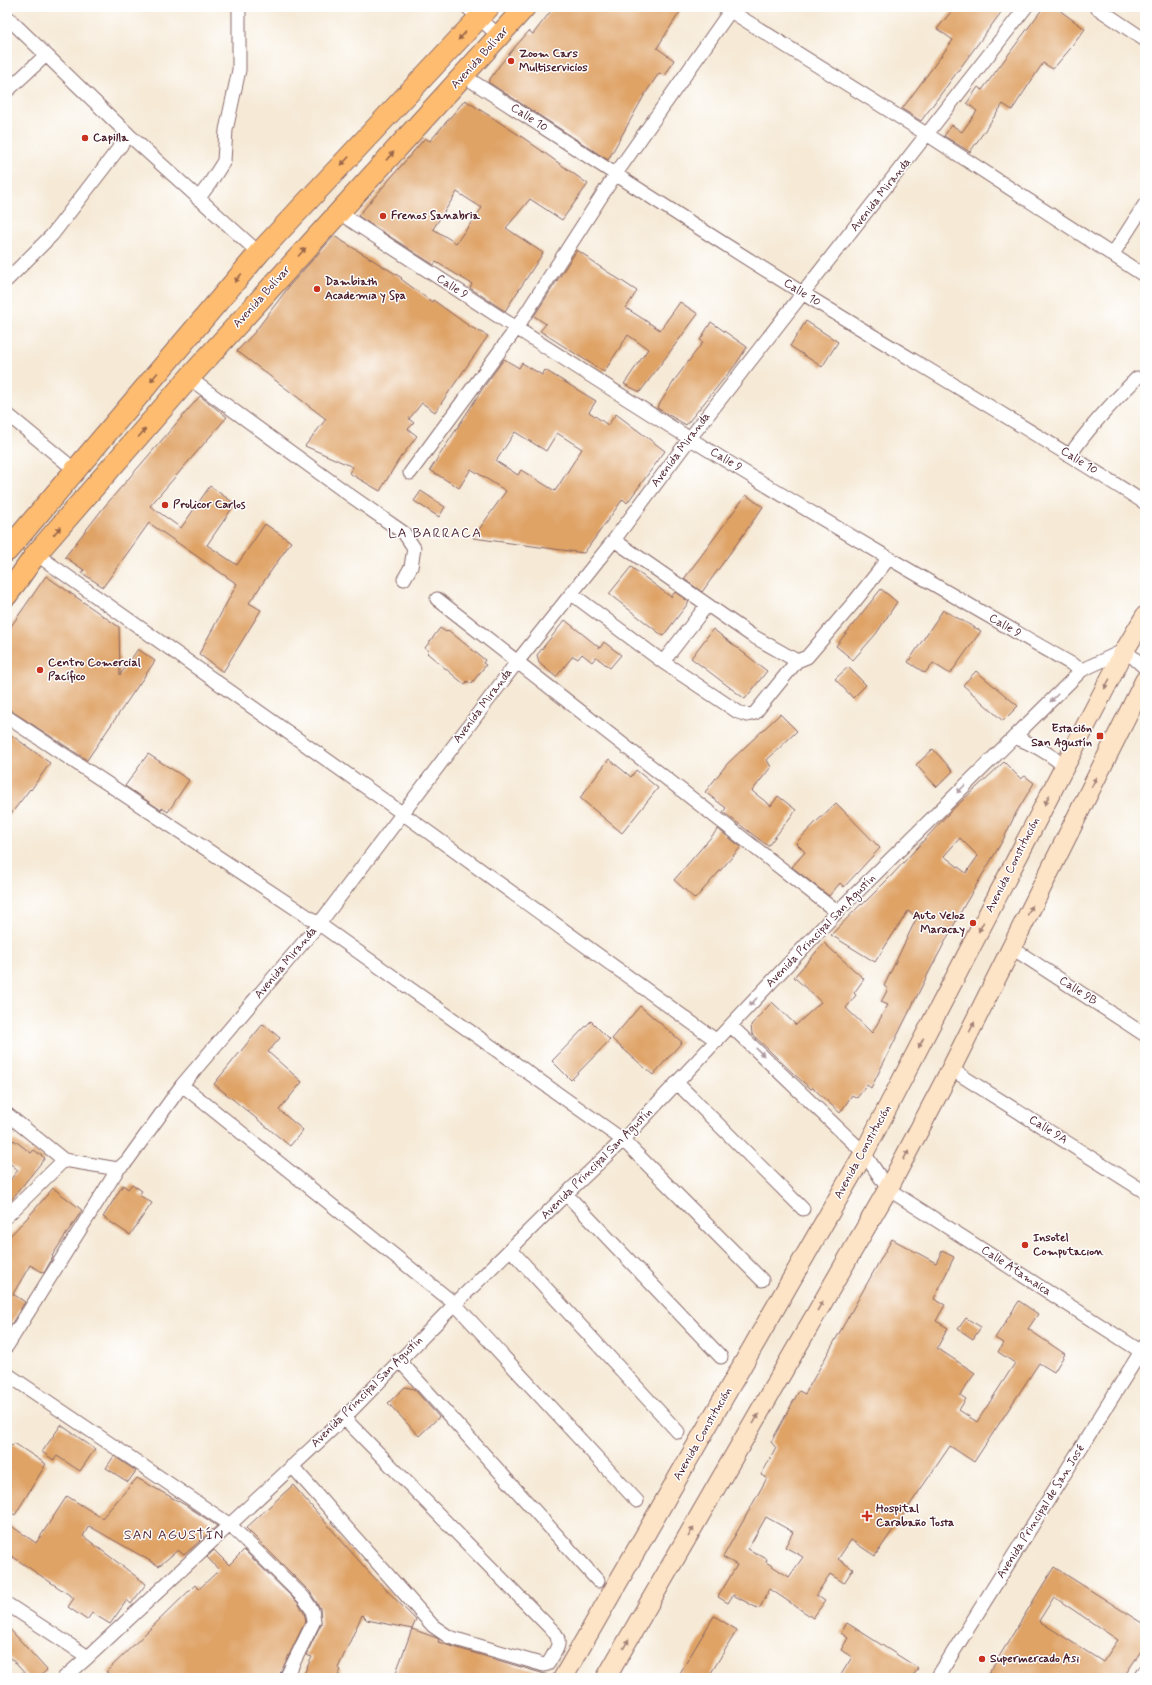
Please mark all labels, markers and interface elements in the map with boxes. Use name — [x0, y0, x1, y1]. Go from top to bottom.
street label: Avenida Bolívar — [448, 23, 512, 93]
one-way arrow — [458, 31, 467, 40]
place label: Zoom Cars Multiservicios — [519, 46, 588, 76]
marker: Zoom Cars Multiservicios — [506, 56, 516, 66]
street label: Calle 10 — [507, 100, 551, 136]
place label: Capilla — [93, 130, 129, 146]
marker: Capilla — [80, 133, 90, 143]
one-way arrow — [385, 151, 395, 161]
street label: Avenida Miranda — [847, 155, 915, 235]
one-way arrow — [341, 157, 350, 166]
place label: Frenos Sanabria — [391, 208, 480, 224]
marker: Frenos Sanabria — [378, 211, 388, 221]
one-way arrow — [298, 246, 307, 257]
street label: Avenida Bolívar — [230, 262, 294, 332]
street label: Calle 9 — [433, 271, 471, 303]
one-way arrow — [234, 273, 243, 283]
place label: Dambiath Academia y Spa — [325, 274, 406, 304]
street label: Calle 10 — [780, 275, 824, 311]
marker: Dambiath Academia y Spa — [312, 284, 322, 294]
one-way arrow — [149, 372, 158, 382]
street label: Avenida Miranda — [648, 409, 714, 491]
one-way arrow — [137, 427, 146, 438]
street label: Calle 10 — [1057, 443, 1101, 479]
street label: Calle 9 — [707, 444, 745, 476]
place label: Prolicor Carlos — [173, 497, 246, 513]
marker: Prolicor Carlos — [160, 500, 170, 510]
district label: LA BARRACA — [388, 524, 482, 542]
one-way arrow — [52, 526, 61, 536]
street label: Calle 9 — [986, 610, 1024, 642]
place label: Centro Comercial Pacífico — [48, 655, 141, 685]
marker: Centro Comercial Pacífico — [35, 665, 45, 675]
street label: Avenida Miranda — [450, 665, 516, 747]
one-way arrow — [1104, 678, 1110, 690]
one-way arrow — [1049, 693, 1059, 703]
place label: Estación San Agustín — [1031, 721, 1092, 752]
marker: Estación San Agustín — [1095, 731, 1105, 741]
one-way arrow — [1091, 776, 1097, 787]
one-way arrow — [956, 784, 966, 794]
one-way arrow — [1044, 794, 1050, 805]
street label: Avenida Constitución — [982, 815, 1044, 915]
street label: Avenida Principal San Agustín — [763, 871, 879, 991]
one-way arrow — [1027, 905, 1033, 916]
place label: Auto Veloz Maracay — [913, 908, 965, 938]
marker: Auto Veloz Maracay — [968, 918, 978, 928]
one-way arrow — [977, 922, 984, 933]
street label: Avenida Miranda — [251, 924, 321, 1002]
street label: Calle 9B — [1056, 973, 1101, 1010]
one-way arrow — [748, 997, 758, 1007]
one-way arrow — [969, 1021, 975, 1032]
one-way arrow — [918, 1037, 924, 1049]
one-way arrow — [754, 1048, 765, 1057]
street label: Avenida Constitución — [831, 1102, 895, 1202]
street label: Avenida Principal San Agustín — [538, 1105, 656, 1223]
street label: Calle 9A — [1026, 1112, 1071, 1148]
one-way arrow — [903, 1149, 909, 1161]
place label: Insotel Computacion — [1033, 1230, 1104, 1260]
marker: Insotel Computacion — [1020, 1240, 1030, 1250]
street label: Calle Atamaica — [978, 1242, 1054, 1300]
one-way arrow — [817, 1300, 824, 1312]
street label: Avenida Principal San Agustín — [308, 1333, 426, 1451]
street label: Avenida Constitución — [670, 1385, 736, 1483]
one-way arrow — [752, 1413, 759, 1425]
street label: Avenida Principal de San José — [993, 1442, 1089, 1582]
place label: Hospital Carabaño Tosta — [876, 1501, 954, 1531]
marker: Hospital Carabaño Tosta — [861, 1510, 873, 1522]
district label: SAN AGUSTÍN — [124, 1526, 224, 1544]
one-way arrow — [687, 1526, 694, 1538]
one-way arrow — [622, 1638, 629, 1650]
place label: Supermercado Asi — [990, 1651, 1079, 1667]
marker: Supermercado Asi — [977, 1654, 987, 1664]

